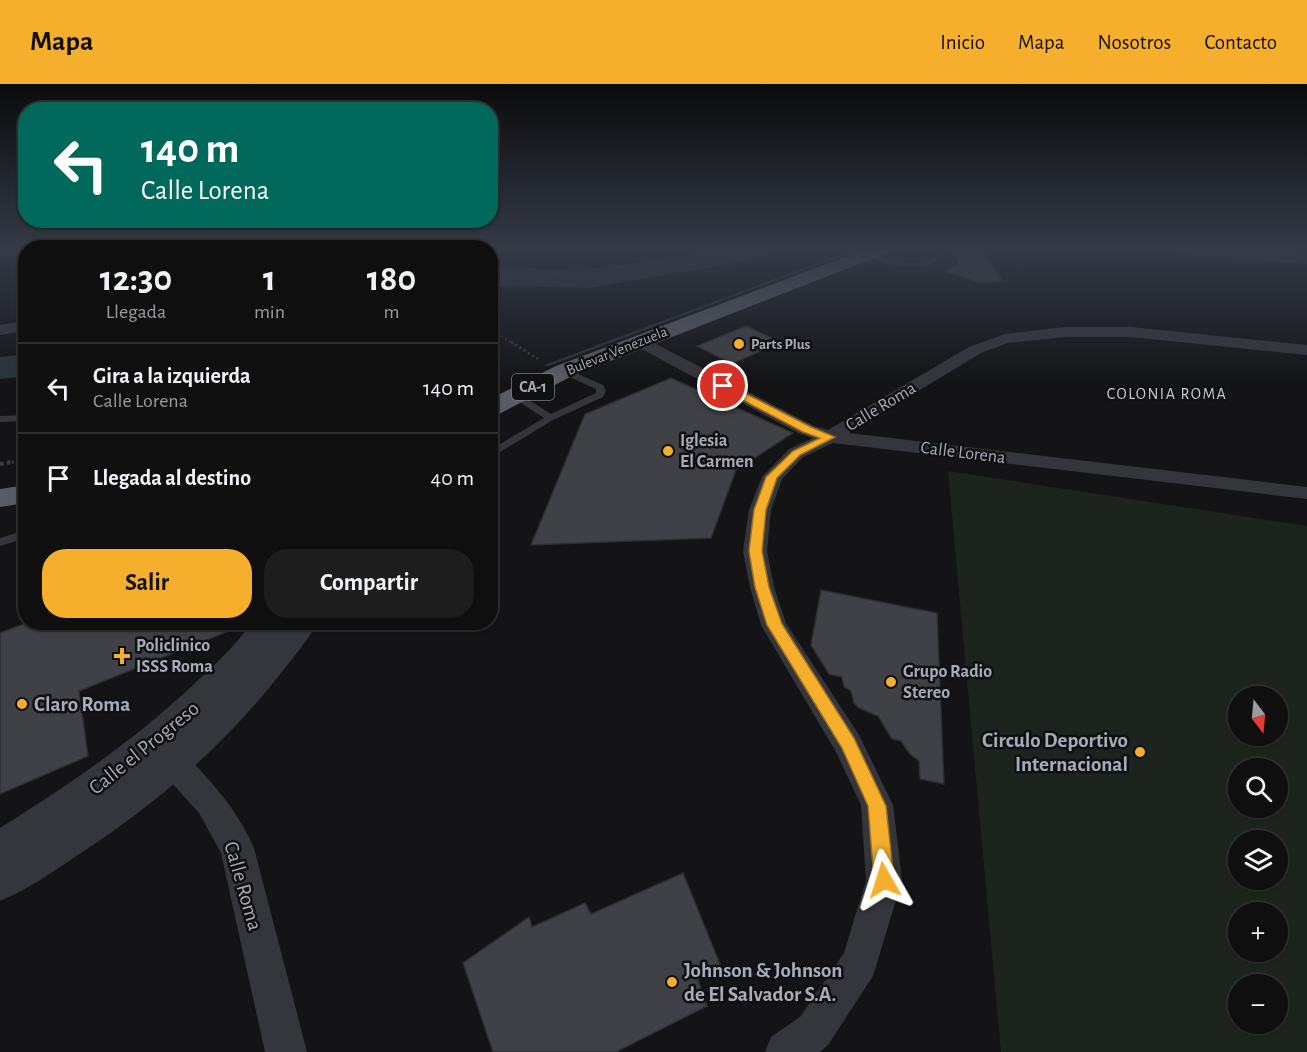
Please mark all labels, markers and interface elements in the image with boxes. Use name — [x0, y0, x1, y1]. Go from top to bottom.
text: Mapa — [30, 28, 93, 56]
text: Inicio — [940, 32, 985, 53]
text: Mapa — [1018, 32, 1065, 53]
text: Nosotros — [1098, 32, 1171, 53]
text: Contacto — [1204, 32, 1277, 53]
icon: left — [42, 126, 120, 204]
text: 140 m — [141, 128, 239, 170]
text: Calle Lorena — [141, 177, 269, 204]
text: 12:30 — [100, 261, 172, 297]
text: 1 — [263, 261, 276, 297]
text: 180 — [367, 261, 416, 297]
text: Llegada — [106, 302, 166, 322]
text: min — [254, 302, 285, 322]
text: m — [384, 302, 400, 322]
street label: Bulevar Venezuela — [564, 324, 670, 378]
marker: Parts Plus — [732, 337, 746, 351]
place label: Parts Plus — [751, 337, 811, 352]
pin — [697, 360, 748, 411]
text: Gira a la izquierda — [93, 365, 251, 387]
icon: arrive — [706, 369, 739, 402]
icon: left — [42, 372, 75, 405]
road number: CA-1 — [512, 374, 554, 400]
text: 140 m — [423, 377, 474, 399]
street label: Calle Roma — [843, 379, 919, 435]
district label: COLONIA ROMA — [1107, 386, 1227, 402]
text: Calle Lorena — [93, 391, 188, 411]
place label: Iglesia El Carmen — [680, 432, 753, 471]
street label: Calle Lorena — [920, 439, 1006, 467]
marker: Iglesia El Carmen — [661, 444, 675, 458]
icon: arrive — [42, 462, 75, 495]
text: Llegada al destino — [93, 467, 251, 489]
text: 40 m — [431, 467, 474, 489]
button: Salir — [42, 549, 252, 618]
button: Compartir — [264, 549, 474, 618]
place label: Policlinico ISSS Roma — [136, 637, 213, 676]
marker: Policlinico ISSS Roma — [113, 647, 131, 665]
place label: Grupo Radio Stereo — [903, 663, 992, 702]
marker: Grupo Radio Stereo — [884, 675, 898, 689]
north arrow — [1228, 686, 1288, 746]
map controls — [1228, 686, 1288, 1034]
place label: Claro Roma — [34, 694, 130, 715]
marker: Claro Roma — [15, 697, 29, 711]
street label: Calle el Progreso — [85, 697, 203, 799]
place label: Circulo Deportivo Internacional — [982, 730, 1128, 775]
marker: Circulo Deportivo Internacional — [1133, 745, 1147, 759]
button: search — [1228, 758, 1288, 818]
button: layers — [1228, 830, 1288, 890]
street label: Calle Roma — [220, 839, 266, 933]
position arrow — [852, 848, 916, 912]
button: + — [1228, 902, 1288, 962]
place label: Johnson & Johnson de El Salvador S.A. — [684, 960, 842, 1005]
button: − — [1228, 974, 1288, 1034]
marker: Johnson & Johnson de El Salvador S.A. — [665, 975, 679, 989]

